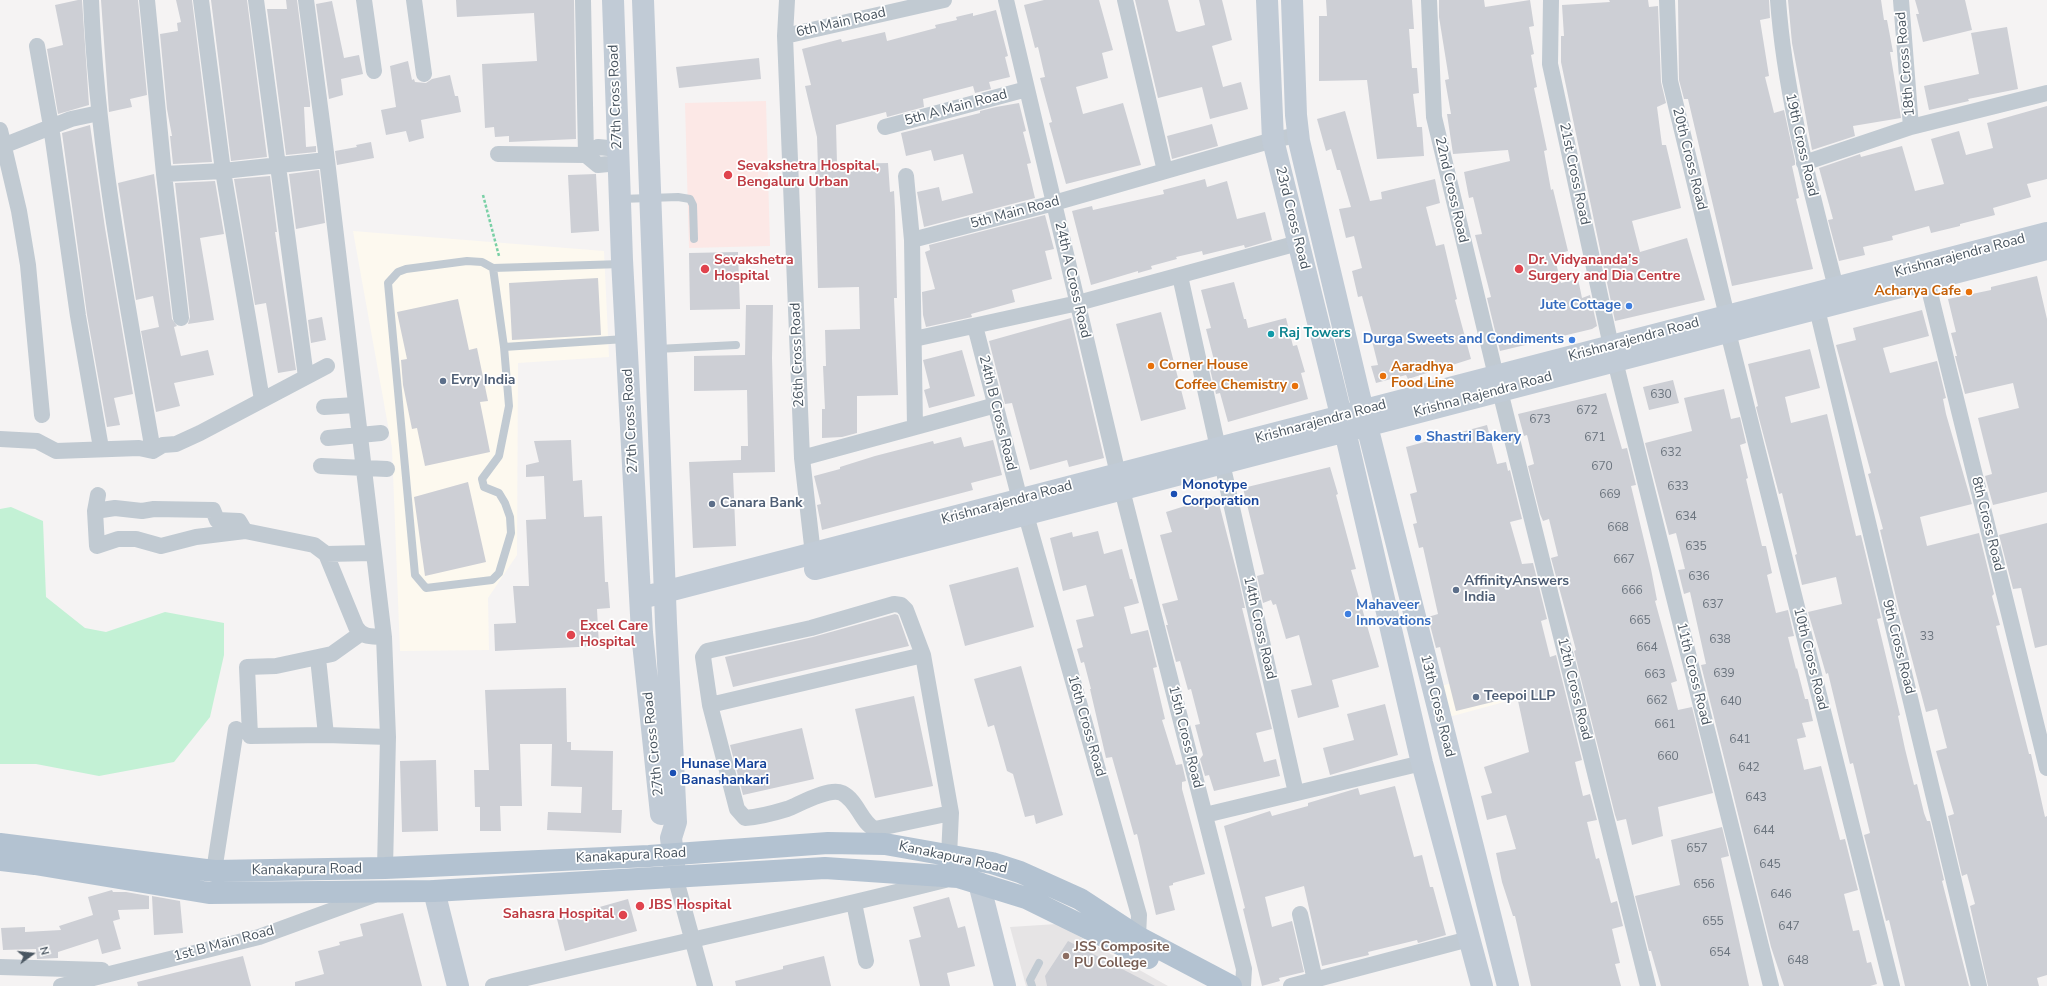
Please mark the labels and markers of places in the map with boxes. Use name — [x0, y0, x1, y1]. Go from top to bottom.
place label: Sevakshetra Hospital, Bengaluru Urban — [737, 159, 879, 192]
marker: Sevakshetra Hospital, Bengaluru Urban — [722, 169, 734, 181]
place label: Sevakshetra Hospital — [714, 253, 794, 286]
place label: Dr. Vidyananda's Surgery and Dia Centre — [1528, 253, 1680, 286]
marker: Sevakshetra Hospital — [699, 263, 711, 275]
marker: Dr. Vidyananda's Surgery and Dia Centre — [1513, 263, 1525, 275]
place label: Acharya Cafe — [1874, 284, 1961, 300]
marker: Acharya Cafe — [1964, 287, 1974, 297]
place label: Jute Cottage — [1540, 298, 1621, 314]
marker: Jute Cottage — [1624, 301, 1634, 311]
place label: Raj Towers — [1279, 326, 1351, 342]
marker: Raj Towers — [1266, 329, 1276, 339]
place label: Durga Sweets and Condiments — [1363, 332, 1564, 348]
marker: Durga Sweets and Condiments — [1567, 335, 1577, 345]
place label: Corner House — [1159, 358, 1248, 374]
place label: Aaradhya Food Line — [1391, 360, 1454, 392]
marker: Corner House — [1146, 361, 1156, 371]
marker: Aaradhya Food Line — [1378, 371, 1388, 381]
place label: Evry India — [451, 373, 515, 389]
marker: Evry India — [438, 376, 448, 386]
place label: Coffee Chemistry — [1175, 378, 1287, 394]
marker: Coffee Chemistry — [1290, 381, 1300, 391]
place label: Shastri Bakery — [1426, 430, 1521, 446]
marker: Shastri Bakery — [1413, 433, 1423, 443]
place label: Monotype Corporation — [1182, 478, 1259, 510]
marker: Monotype Corporation — [1169, 489, 1179, 499]
place label: Canara Bank — [720, 496, 803, 512]
marker: Canara Bank — [707, 499, 717, 509]
place label: AffinityAnswers India — [1464, 574, 1569, 606]
marker: AffinityAnswers India — [1451, 585, 1461, 595]
place label: Mahaveer Innovations — [1356, 598, 1431, 630]
marker: Mahaveer Innovations — [1343, 609, 1353, 619]
place label: Excel Care Hospital — [580, 619, 648, 652]
marker: Excel Care Hospital — [565, 629, 577, 641]
place label: Teepoi LLP — [1484, 689, 1555, 705]
marker: Teepoi LLP — [1471, 692, 1481, 702]
place label: Hunase Mara Banashankari — [681, 757, 769, 790]
marker: Hunase Mara Banashankari — [668, 768, 678, 778]
place label: JBS Hospital — [649, 898, 731, 914]
marker: JBS Hospital — [634, 900, 646, 912]
place label: Sahasra Hospital — [503, 907, 614, 923]
marker: Sahasra Hospital — [617, 909, 629, 921]
place label: JSS Composite PU College — [1074, 940, 1170, 972]
marker: JSS Composite PU College — [1061, 951, 1071, 961]

